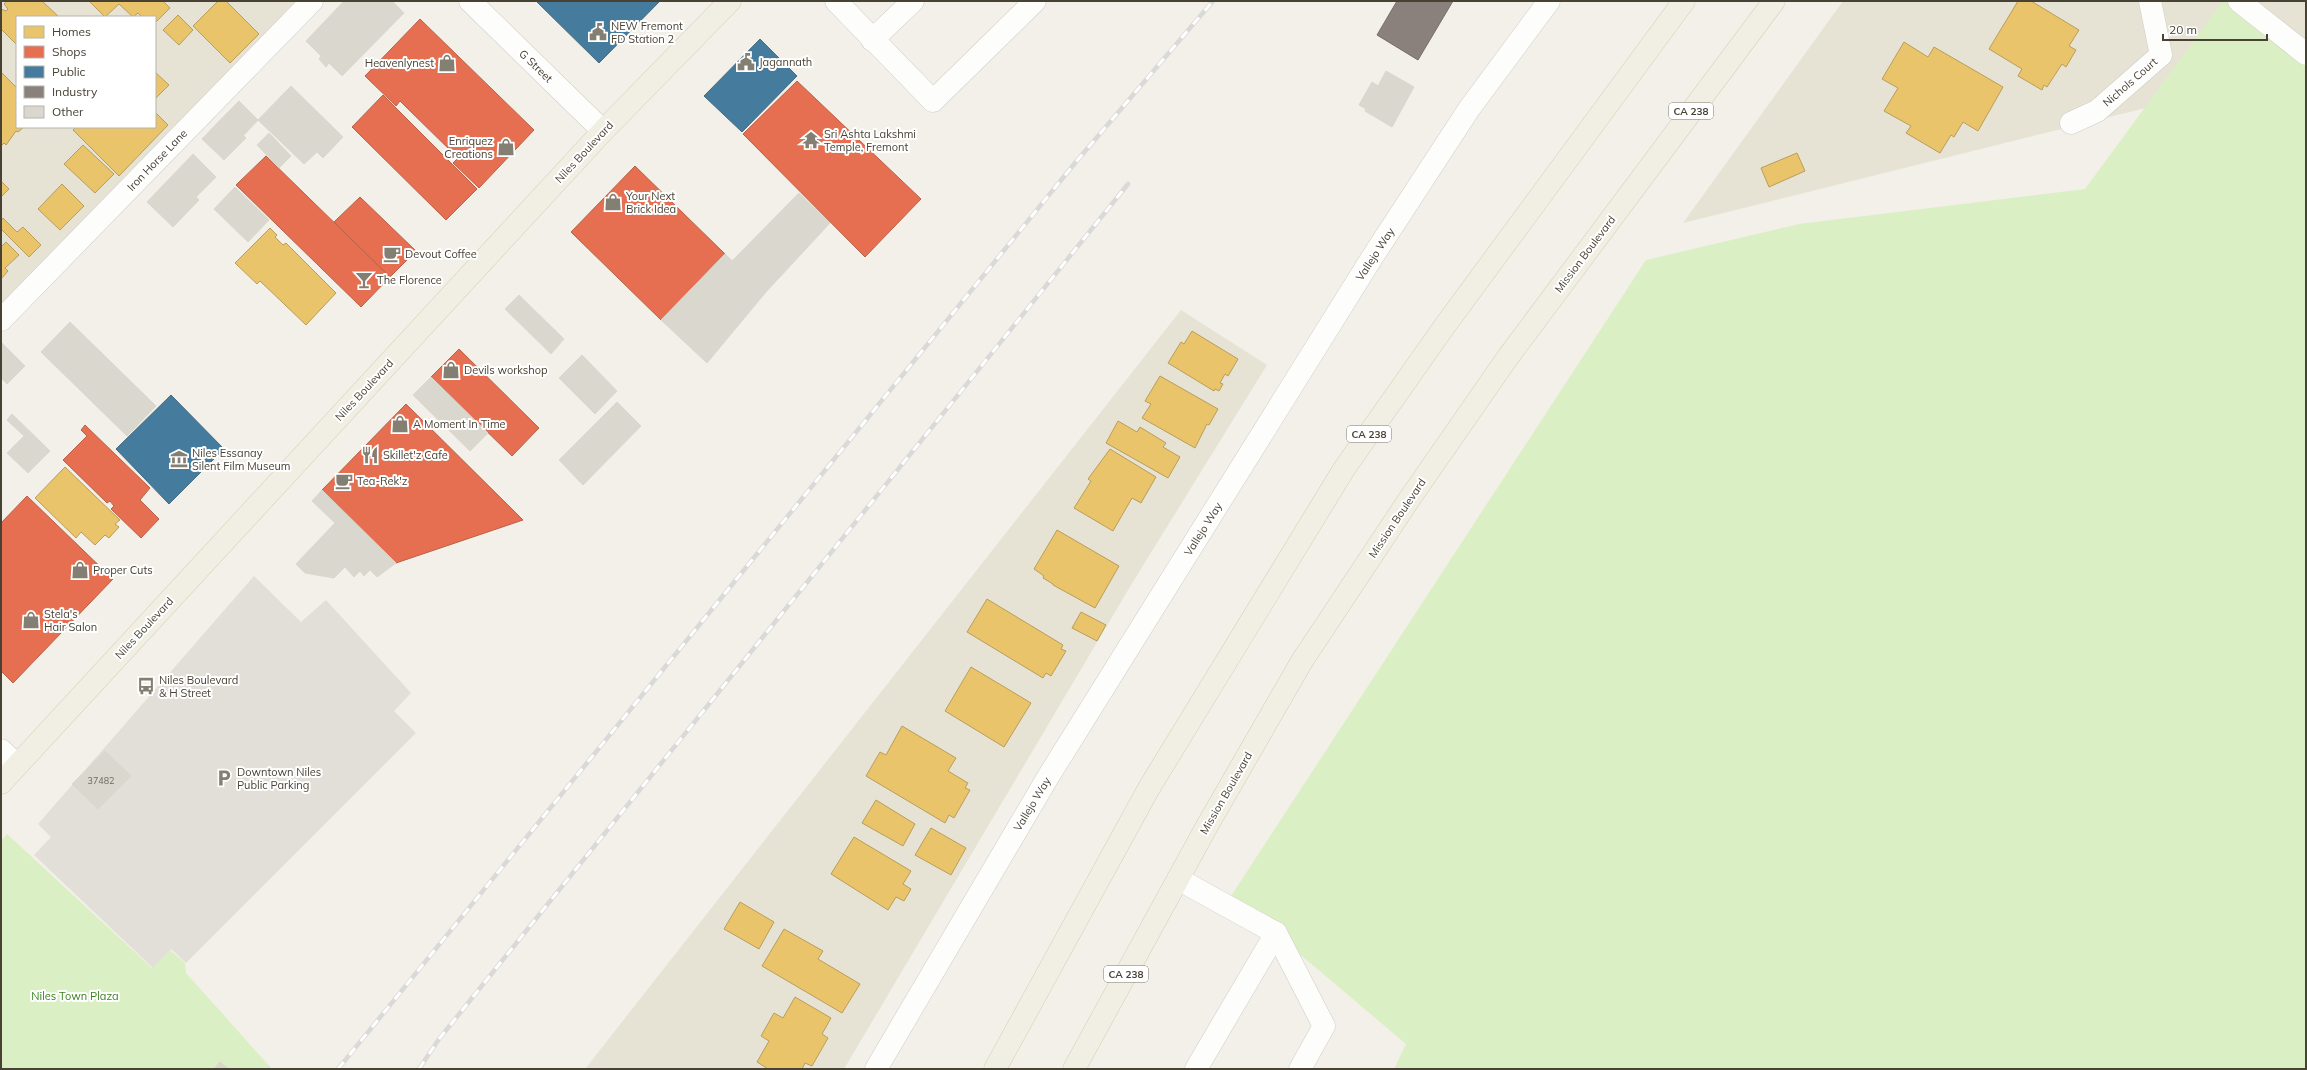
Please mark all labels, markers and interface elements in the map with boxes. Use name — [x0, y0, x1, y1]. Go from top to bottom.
legend — [16, 16, 156, 128]
scale bar — [2163, 16, 2267, 42]
place label: NEW Fremont FD Station 2 — [611, 19, 683, 46]
public building icon: NEW Fremont FD Station 2 — [588, 22, 608, 42]
text: 20 m — [2169, 22, 2197, 37]
text: Homes — [52, 24, 91, 39]
text: Shops — [52, 44, 87, 59]
street label: G Street — [516, 47, 556, 85]
public building icon: Jagannath — [736, 52, 756, 72]
shop icon: Heavenlynest — [437, 53, 457, 73]
street label: Nichols Court — [2100, 54, 2160, 110]
place label: Jagannath — [759, 55, 812, 69]
place label: Heavenlynest — [365, 56, 434, 70]
text: Public — [52, 64, 86, 79]
text: Industry — [52, 84, 98, 99]
road number: CA 238 — [1669, 103, 1713, 119]
text: Other — [52, 104, 84, 119]
street label: Niles Boulevard — [552, 118, 616, 186]
street label: Iron Horse Lane — [124, 126, 190, 194]
place label: Sri Ashta Lakshmi Temple, Fremont — [824, 127, 916, 154]
temple icon: Sri Ashta Lakshmi Temple, Fremont — [801, 130, 821, 150]
place label: Enriquez Creations — [444, 134, 493, 161]
shop icon: Enriquez Creations — [496, 137, 516, 157]
place label: Your Next Brick Idea — [625, 189, 676, 216]
shop icon: Your Next Brick Idea — [603, 192, 623, 212]
street label: Mission Boulevard — [1552, 213, 1618, 295]
street label: Vallejo Way — [1353, 225, 1397, 283]
cafe icon: Devout Coffee — [382, 244, 402, 264]
place label: Devout Coffee — [405, 247, 477, 261]
bar icon: The Florence — [354, 270, 374, 290]
place label: The Florence — [377, 273, 442, 287]
street label: Niles Boulevard — [332, 356, 396, 424]
shop icon: Devils workshop — [441, 360, 461, 380]
place label: Devils workshop — [464, 363, 548, 377]
shop icon: A Moment In Time — [390, 414, 410, 434]
place label: A Moment In Time — [413, 417, 506, 431]
road number: CA 238 — [1347, 426, 1391, 442]
restaurant icon: Skillet'z Cafe — [360, 445, 380, 465]
place label: Niles Essanay Silent Film Museum — [192, 446, 290, 473]
place label: Skillet'z Cafe — [383, 448, 448, 462]
museum icon: Niles Essanay Silent Film Museum — [169, 449, 189, 469]
cafe icon: Tea-Rek'z — [334, 471, 354, 491]
place label: Tea-Rek'z — [357, 474, 408, 488]
street label: Mission Boulevard — [1365, 476, 1429, 560]
street label: Vallejo Way — [1181, 499, 1225, 558]
shop icon: Proper Cuts — [70, 560, 90, 580]
place label: Proper Cuts — [93, 563, 153, 577]
street label: Niles Boulevard — [112, 594, 176, 662]
place label: Stela's Hair Salon — [44, 607, 97, 634]
shop icon: Stela's Hair Salon — [21, 610, 41, 630]
place label: Niles Boulevard & H Street — [159, 673, 238, 700]
bus stop icon: Niles Boulevard & H Street — [136, 676, 156, 696]
street label: Mission Boulevard — [1197, 749, 1255, 837]
place label: Downtown Niles Public Parking — [237, 765, 321, 792]
parking icon: Downtown Niles Public Parking — [214, 768, 234, 788]
street label: Vallejo Way — [1010, 774, 1054, 834]
house number: 37482 — [87, 775, 115, 786]
road number: CA 238 — [1104, 966, 1148, 982]
park label: Niles Town Plaza — [31, 989, 119, 1003]

